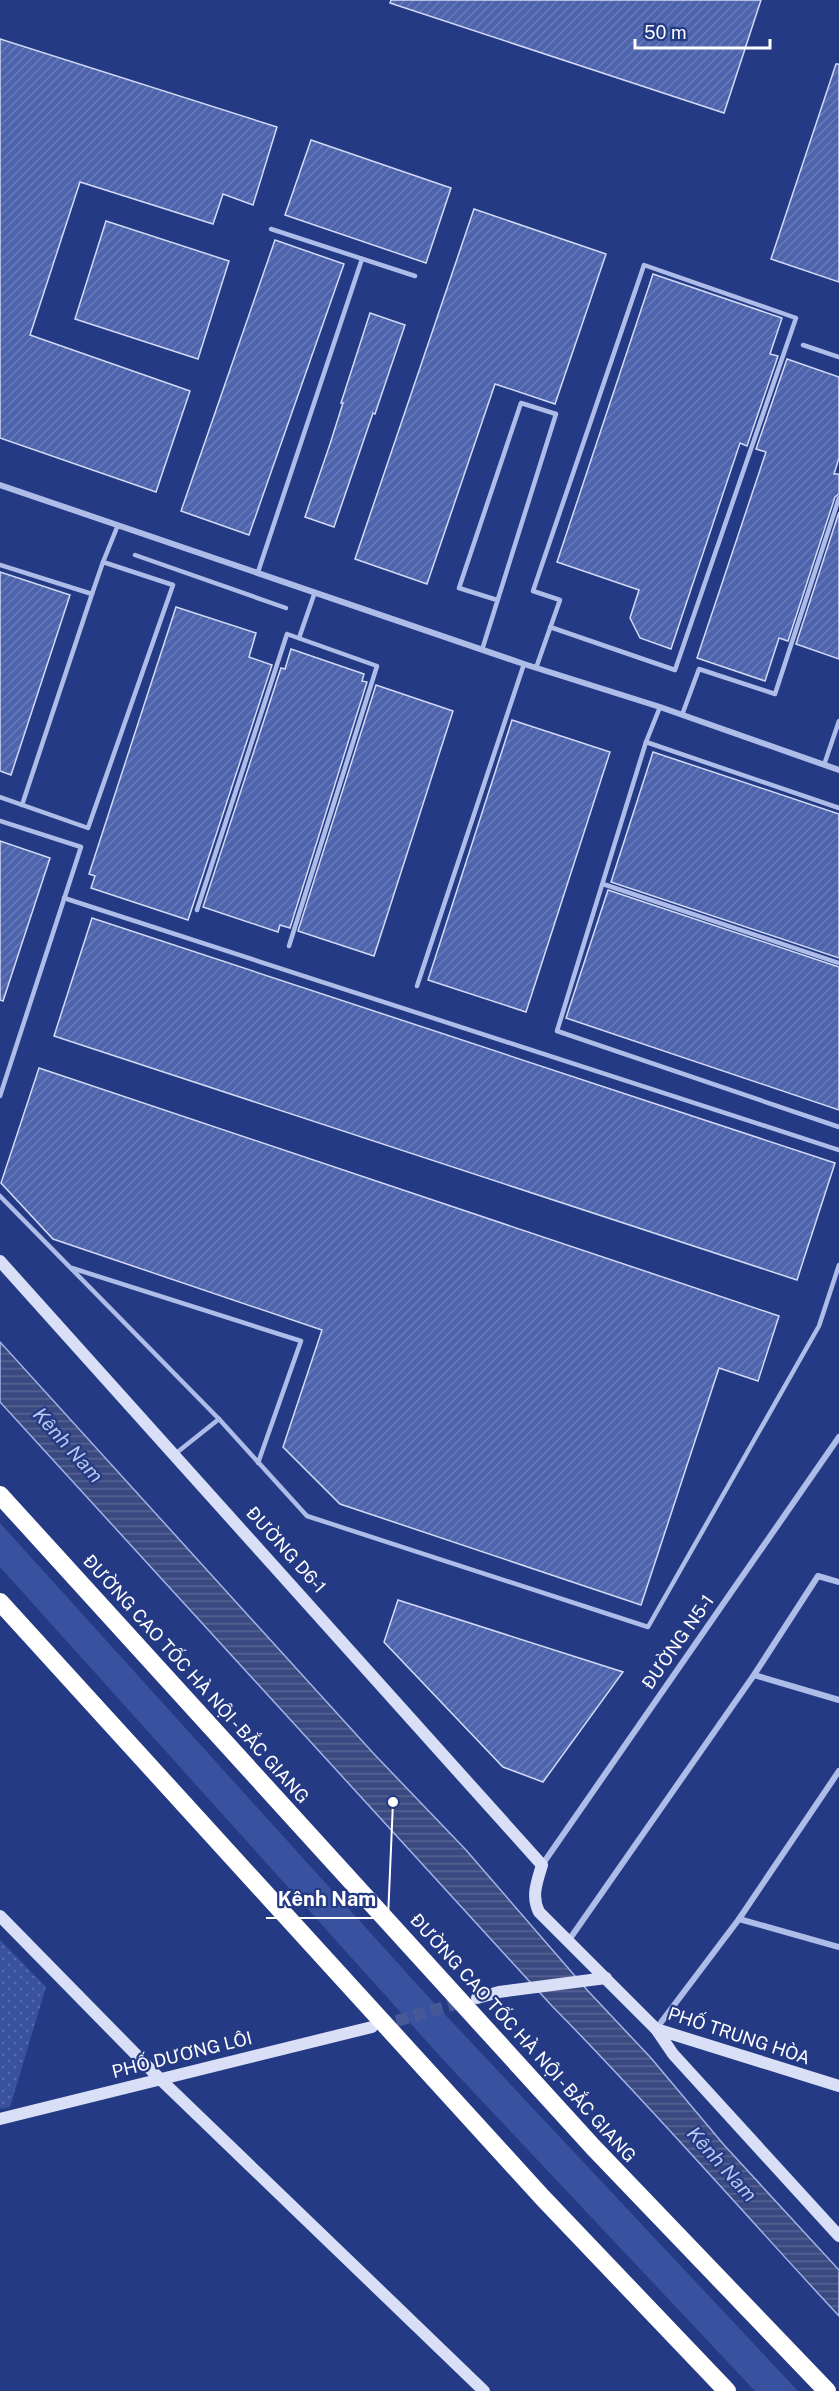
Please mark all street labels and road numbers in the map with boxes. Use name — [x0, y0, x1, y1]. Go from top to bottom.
street label: ĐƯỜNG D6-1 — [242, 1501, 331, 1597]
street label: ĐƯỜNG CAO TỐC HÀ NỘI - BẮC GIANG — [79, 1548, 316, 1807]
street label: ĐƯỜNG N5-1 — [636, 1590, 718, 1693]
street label: ĐƯỜNG CAO TỐC HÀ NỘI - BẮC GIANG — [406, 1907, 643, 2166]
street label: PHỐ TRUNG HÒA — [665, 2000, 814, 2068]
street label: PHỐ DƯƠNG LÔI — [109, 2024, 254, 2082]

